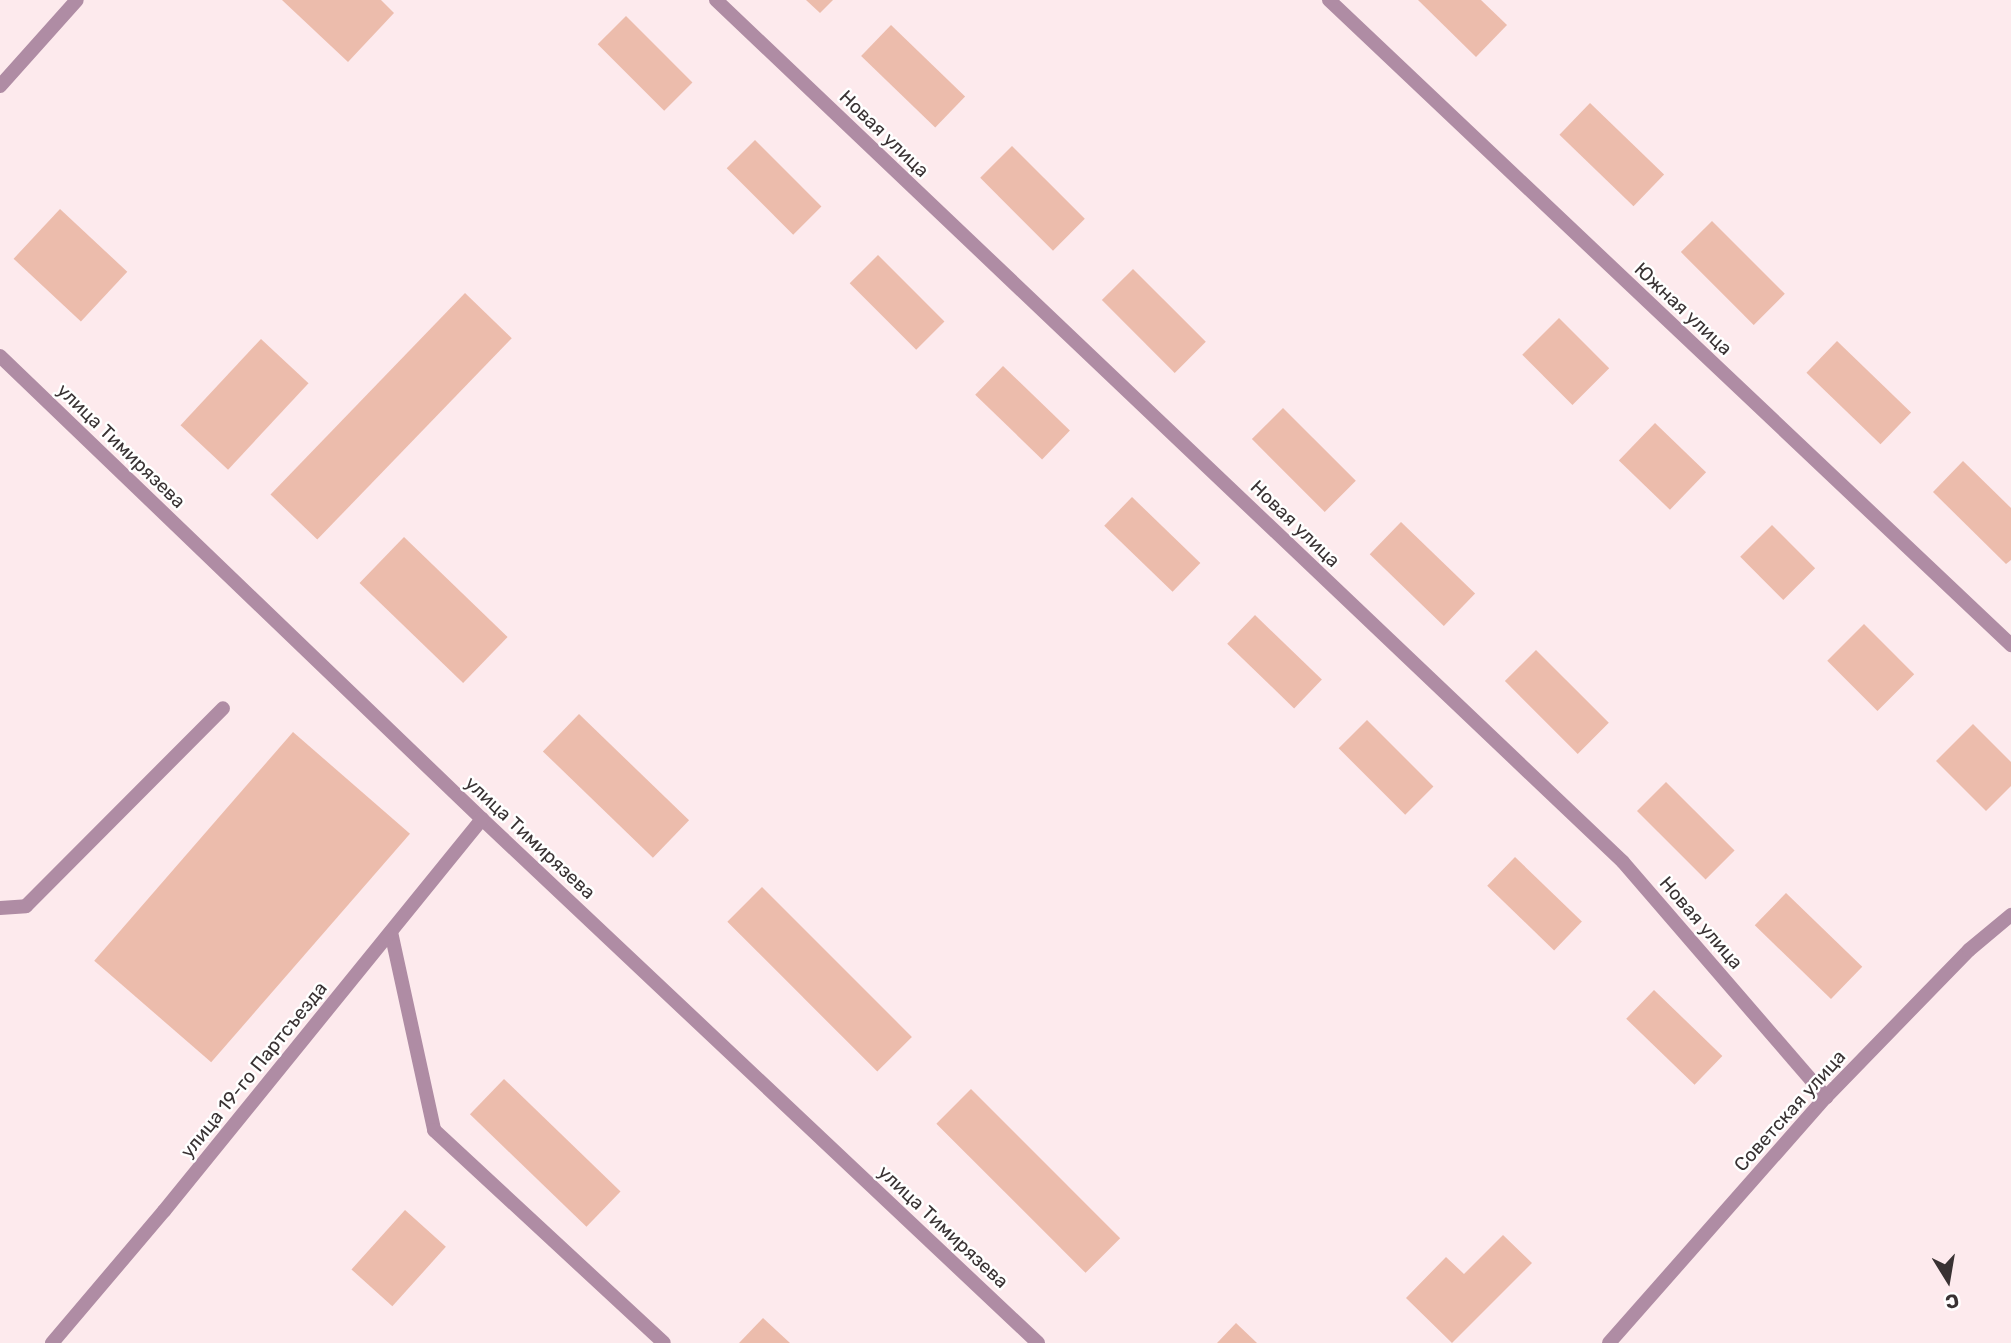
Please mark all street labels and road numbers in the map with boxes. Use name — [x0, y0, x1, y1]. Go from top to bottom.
street label: Новая улица — [835, 86, 933, 182]
street label: Южная улица — [1630, 258, 1736, 360]
street label: улица Тимирязева — [52, 379, 190, 513]
street label: Новая улица — [1246, 476, 1344, 572]
street label: улица Тимирязева — [460, 772, 600, 904]
street label: Новая улица — [1655, 872, 1747, 974]
street label: улица 19-го Партсъезда — [176, 977, 332, 1163]
street label: Советская улица — [1730, 1046, 1850, 1176]
street label: улица Тимирязева — [873, 1161, 1013, 1293]

